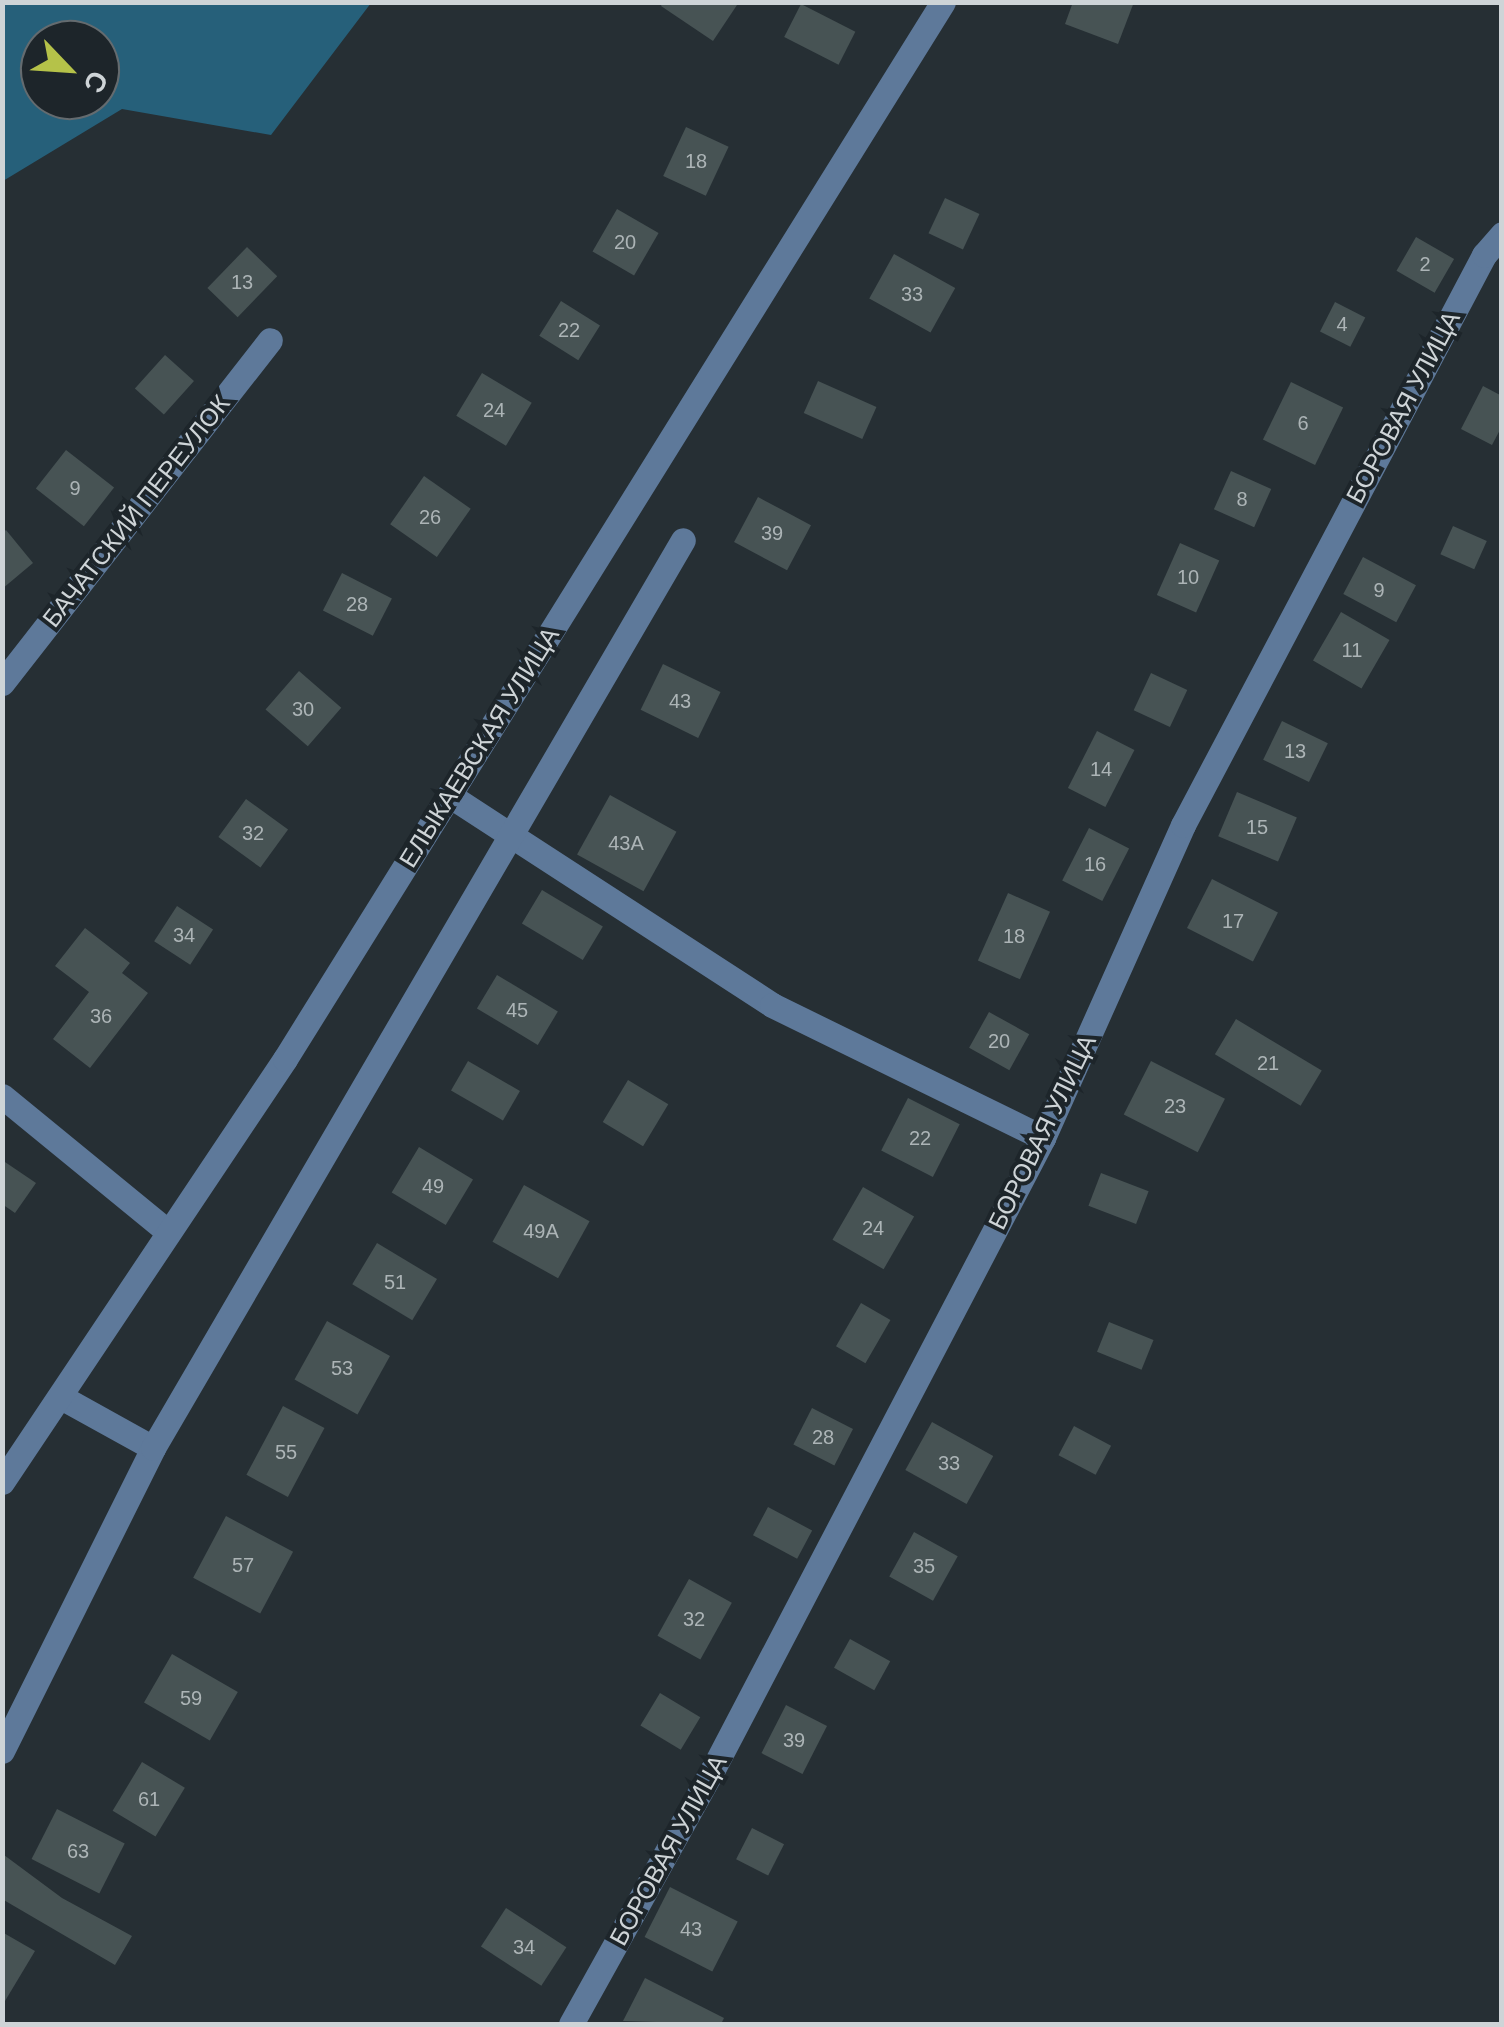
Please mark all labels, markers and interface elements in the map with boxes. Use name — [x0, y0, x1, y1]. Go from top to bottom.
north arrow — [20, 20, 120, 120]
text: С — [78, 66, 114, 98]
house number: 18 — [685, 149, 707, 173]
house number: 20 — [614, 230, 636, 254]
house number: 2 — [1419, 252, 1431, 276]
house number: 13 — [231, 270, 253, 294]
house number: 33 — [901, 282, 923, 306]
street label: БОРОВАЯ УЛИЦА — [1340, 306, 1466, 508]
house number: 4 — [1336, 312, 1348, 336]
house number: 22 — [558, 318, 580, 342]
street label: БАЧАТСКИЙ ПЕРЕУЛОК — [36, 389, 236, 633]
house number: 24 — [483, 398, 505, 422]
house number: 6 — [1297, 411, 1309, 435]
house number: 9 — [69, 476, 81, 500]
house number: 8 — [1236, 487, 1248, 511]
house number: 26 — [419, 505, 441, 529]
house number: 39 — [761, 521, 783, 545]
house number: 10 — [1177, 565, 1199, 589]
house number: 9 — [1373, 578, 1385, 602]
house number: 28 — [346, 592, 368, 616]
street label: ЕЛЫКАЕВСКАЯ УЛИЦА — [393, 621, 565, 873]
house number: 11 — [1342, 638, 1362, 662]
house number: 43 — [669, 689, 691, 713]
house number: 30 — [292, 697, 314, 721]
house number: 13 — [1284, 739, 1306, 763]
house number: 14 — [1090, 757, 1112, 781]
house number: 15 — [1246, 815, 1268, 839]
house number: 32 — [242, 821, 264, 845]
house number: 43А — [608, 831, 644, 855]
house number: 16 — [1084, 852, 1106, 876]
house number: 17 — [1222, 909, 1244, 933]
house number: 34 — [173, 923, 195, 947]
house number: 18 — [1003, 924, 1025, 948]
house number: 45 — [506, 998, 528, 1022]
house number: 36 — [90, 1004, 112, 1028]
house number: 20 — [988, 1029, 1010, 1053]
street label: БОРОВАЯ УЛИЦА — [982, 1030, 1102, 1234]
house number: 21 — [1257, 1051, 1279, 1075]
house number: 23 — [1164, 1094, 1186, 1118]
house number: 22 — [909, 1126, 931, 1150]
house number: 49 — [422, 1174, 444, 1198]
house number: 24 — [862, 1216, 884, 1240]
house number: 49А — [523, 1219, 559, 1243]
house number: 51 — [384, 1270, 406, 1294]
house number: 53 — [331, 1356, 353, 1380]
house number: 28 — [812, 1425, 834, 1449]
house number: 55 — [275, 1440, 297, 1464]
house number: 33 — [938, 1451, 960, 1475]
house number: 57 — [232, 1553, 254, 1577]
house number: 35 — [913, 1554, 935, 1578]
house number: 32 — [683, 1607, 705, 1631]
house number: 59 — [180, 1686, 202, 1710]
house number: 39 — [783, 1728, 805, 1752]
street label: БОРОВАЯ УЛИЦА — [603, 1749, 733, 1951]
house number: 61 — [138, 1787, 160, 1811]
house number: 63 — [67, 1839, 89, 1863]
house number: 43 — [680, 1917, 702, 1941]
house number: 34 — [513, 1935, 535, 1959]

